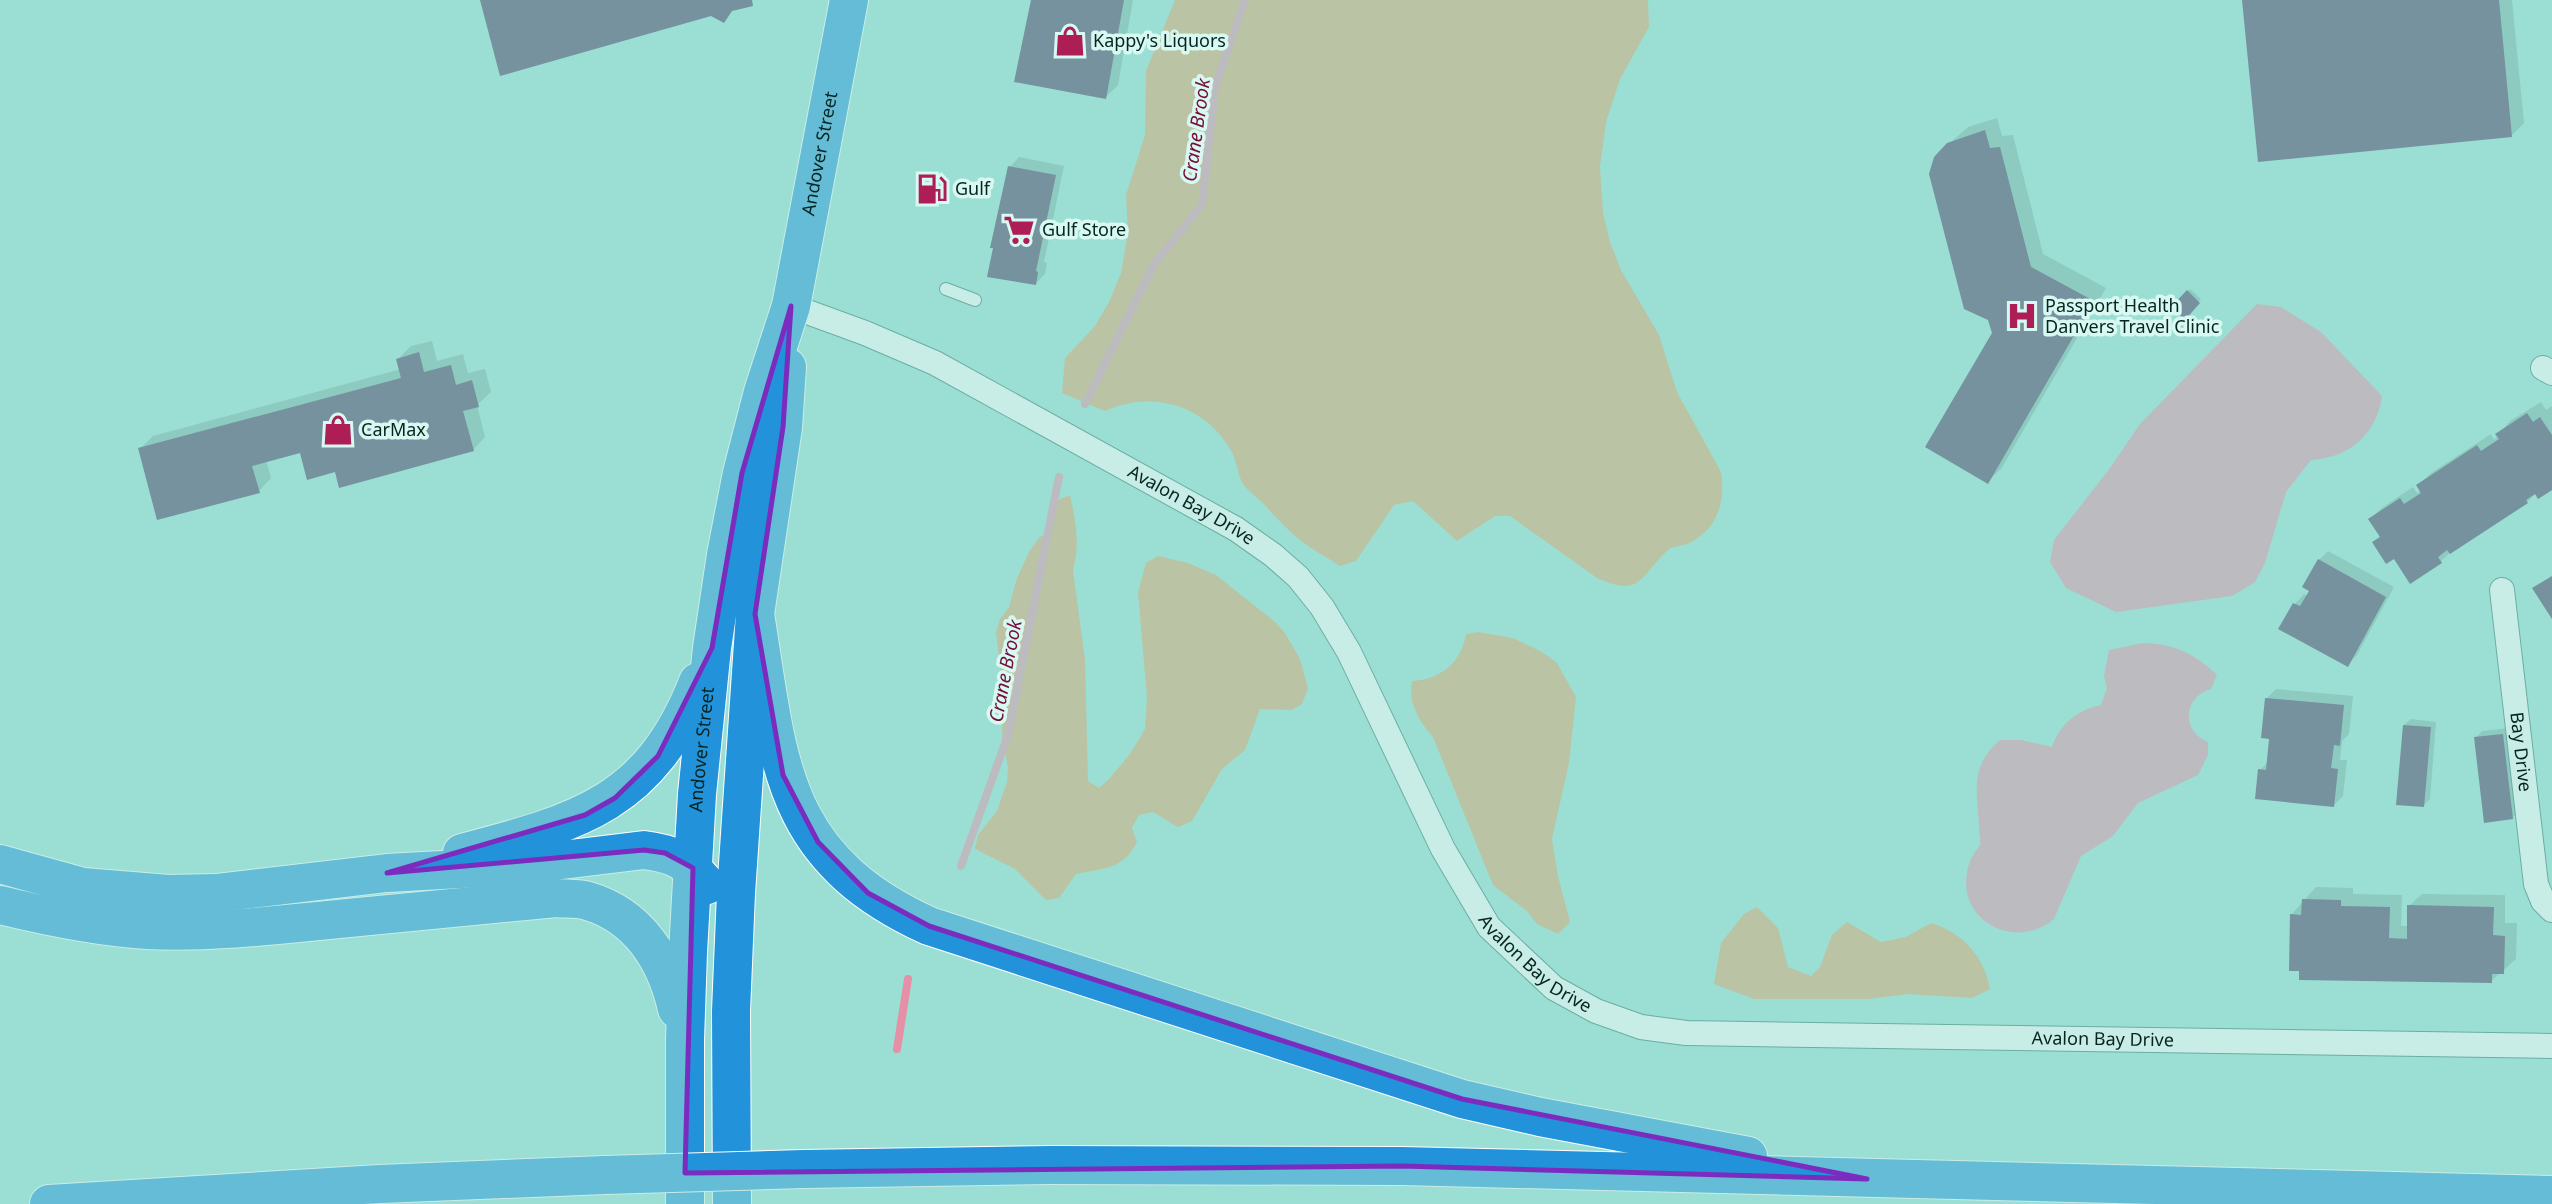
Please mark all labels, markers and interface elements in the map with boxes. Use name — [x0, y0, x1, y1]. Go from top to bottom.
shop icon: Kappy's Liquors — [1053, 24, 1087, 58]
place label: Kappy's Liquors — [1093, 28, 1226, 52]
water label: Crane Brook — [1176, 76, 1216, 183]
street label: Andover Street — [795, 89, 843, 217]
fuel station icon: Gulf — [915, 172, 949, 206]
place label: Gulf — [955, 176, 991, 200]
supermarket icon: Gulf Store — [1002, 213, 1036, 247]
place label: Gulf Store — [1042, 217, 1126, 241]
place label: Passport Health Danvers Travel Clinic — [2045, 293, 2220, 338]
hospital icon: Passport Health Danvers Travel Clinic — [2005, 299, 2039, 333]
shop icon: CarMax — [321, 413, 355, 447]
place label: CarMax — [361, 417, 426, 441]
street label: Avalon Bay Drive — [1124, 459, 1260, 550]
water label: Crane Brook — [982, 617, 1028, 724]
street label: Andover Street — [683, 685, 719, 813]
street label: Bay Drive — [2505, 711, 2538, 793]
street label: Avalon Bay Drive — [1473, 910, 1596, 1017]
street label: Avalon Bay Drive — [2032, 1025, 2174, 1051]

